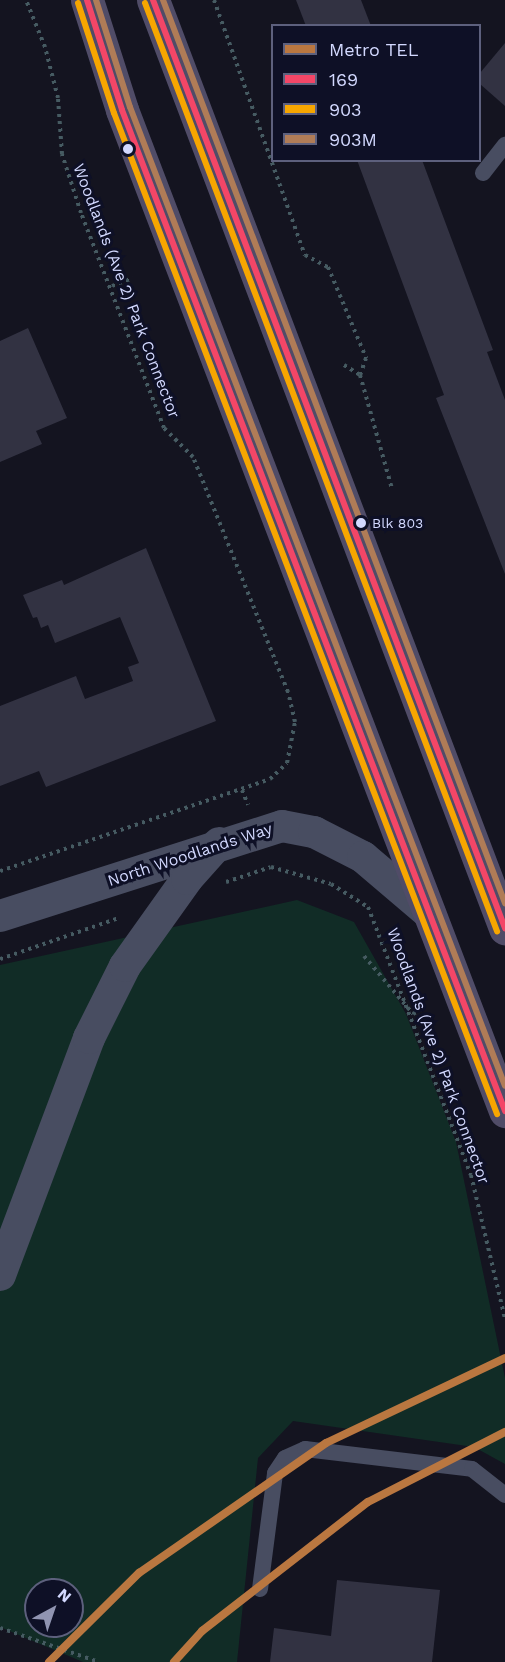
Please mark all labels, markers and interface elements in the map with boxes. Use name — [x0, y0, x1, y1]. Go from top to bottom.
legend — [271, 24, 481, 162]
text: Metro TEL — [329, 39, 419, 60]
text: 169 — [329, 69, 358, 90]
text: 903 — [329, 99, 361, 120]
text: 903M — [329, 129, 377, 150]
unlabelled marker — [122, 143, 134, 155]
street label: Woodlands (Ave 2) Park Connector — [68, 161, 184, 421]
place label: Blk 803 — [372, 515, 423, 531]
marker: Blk 803 — [355, 517, 367, 529]
street label: North Woodlands Way — [105, 819, 275, 891]
street label: Woodlands (Ave 2) Park Connector — [383, 925, 493, 1187]
north arrow — [24, 1578, 84, 1638]
text: N — [54, 1584, 75, 1606]

